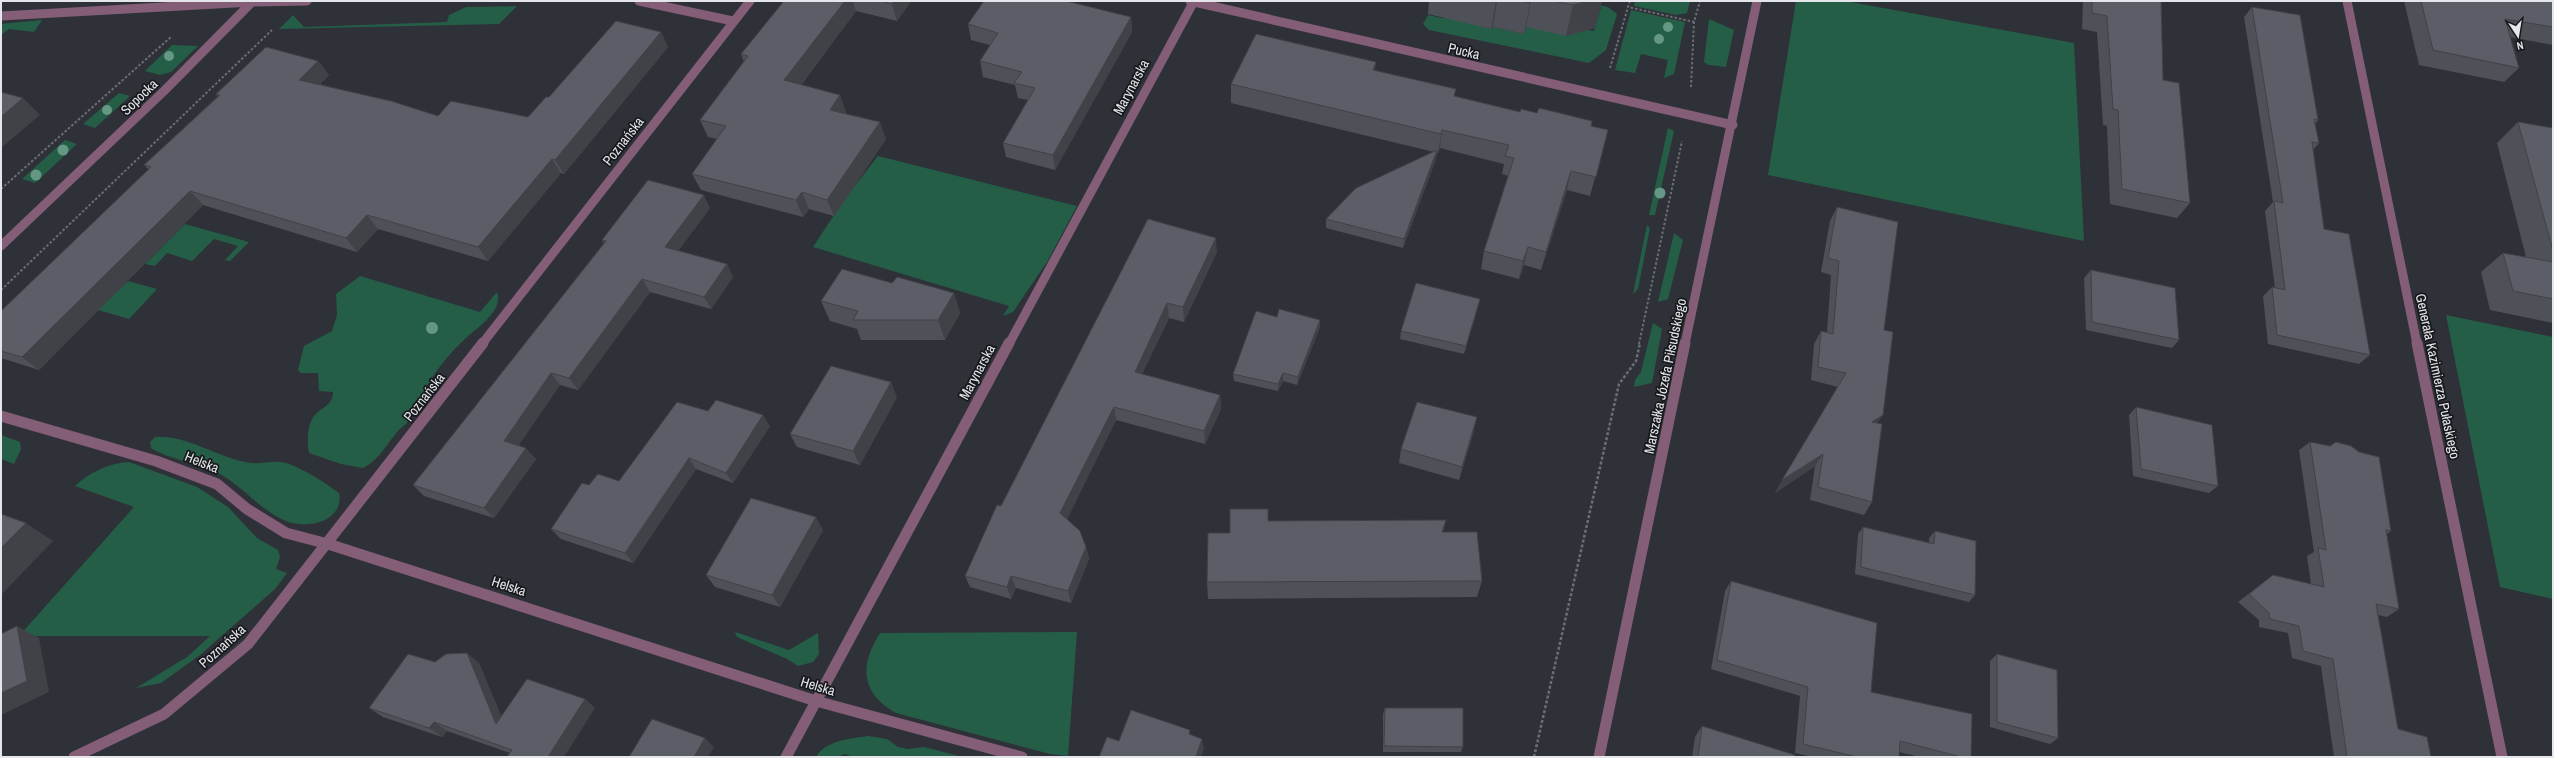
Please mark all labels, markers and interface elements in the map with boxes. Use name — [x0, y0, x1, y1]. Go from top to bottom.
north arrow — [2498, 16, 2538, 56]
text: N — [2515, 38, 2525, 53]
street label: Pucka — [1446, 39, 1482, 63]
street label: Marynarska — [1109, 56, 1153, 118]
street label: Sopocka — [117, 75, 162, 119]
street label: Poznańska — [598, 113, 648, 169]
street label: Generała Kazimierza Pułaskiego — [2412, 292, 2464, 460]
street label: Marszałka Józefa Piłsudskiego — [1640, 297, 1690, 455]
street label: Marynarska — [955, 341, 999, 403]
street label: Poznańska — [399, 369, 449, 425]
street label: Helska — [182, 447, 222, 477]
street label: Helska — [490, 572, 529, 600]
street label: Poznańska — [195, 620, 250, 672]
street label: Helska — [799, 672, 838, 700]

